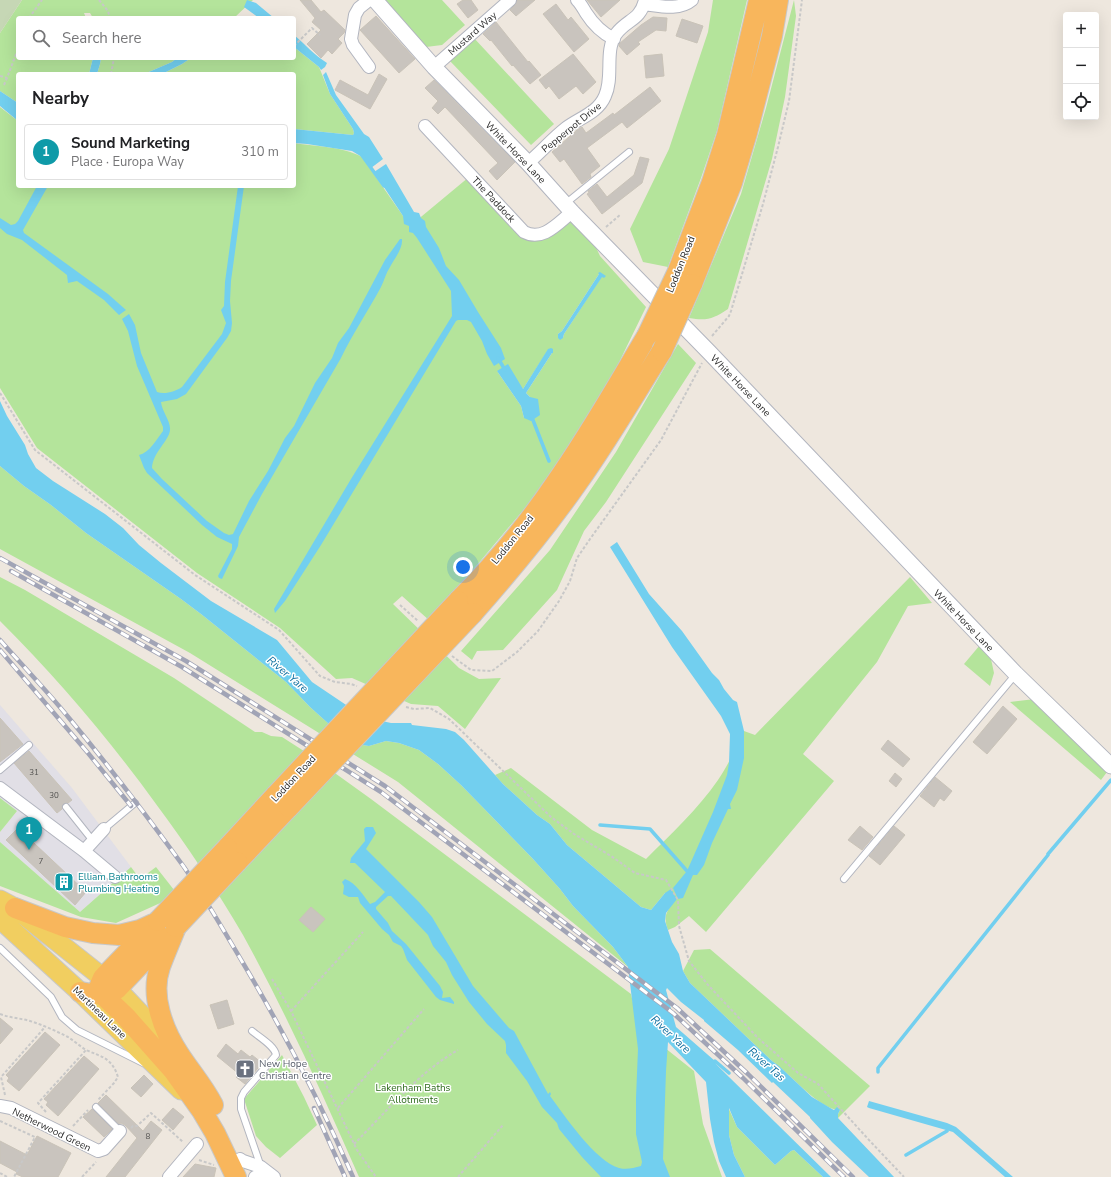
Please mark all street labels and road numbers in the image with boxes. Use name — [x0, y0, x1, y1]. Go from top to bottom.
street label: Mustard Way — [445, 8, 501, 59]
street label: Pepperpot Drive — [539, 99, 604, 156]
street label: White Horse Lane — [482, 119, 549, 187]
street label: The Paddock — [468, 174, 519, 226]
street label: Loddon Road — [663, 234, 699, 295]
street label: White Horse Lane — [707, 352, 774, 420]
street label: Loddon Road — [489, 512, 537, 567]
street label: White Horse Lane — [930, 587, 997, 655]
street label: Loddon Road — [268, 752, 319, 805]
street label: Martineau Lane — [69, 983, 129, 1042]
street label: Netherwood Green — [10, 1105, 93, 1155]

